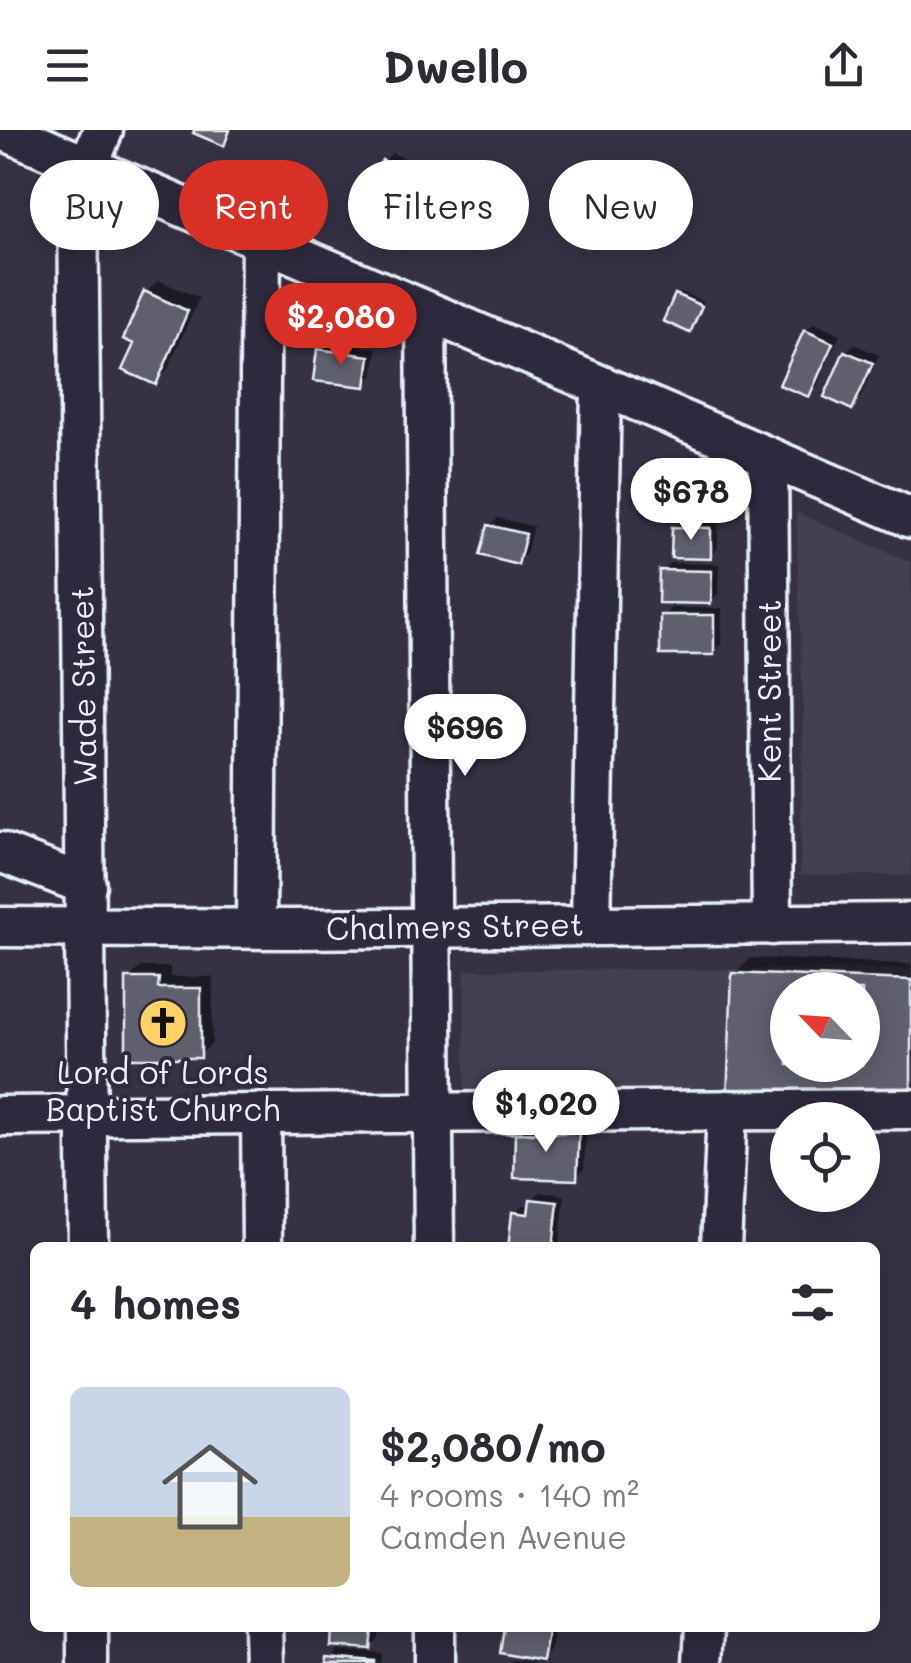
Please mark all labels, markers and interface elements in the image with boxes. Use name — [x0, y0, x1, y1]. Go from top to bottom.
text: Dwello — [383, 36, 528, 94]
icon: menu — [40, 38, 95, 93]
icon: share — [816, 38, 871, 93]
chip: Buy — [30, 160, 159, 250]
chip: Rent — [179, 160, 328, 250]
chip: Filters — [348, 160, 529, 250]
chip: New — [549, 160, 693, 250]
pin: $2,080 — [260, 283, 422, 368]
text: $2,080 — [287, 294, 395, 336]
pin: $678 — [632, 458, 750, 543]
text: $678 — [653, 469, 729, 511]
street label: Wade Street — [59, 586, 105, 787]
street label: Kent Street — [747, 599, 789, 783]
pin: $696 — [406, 694, 524, 779]
text: $696 — [426, 705, 504, 747]
street label: Chalmers Street — [326, 902, 584, 948]
north arrow — [770, 972, 880, 1082]
map controls — [770, 972, 880, 1212]
church icon: Lord of Lords Baptist Church — [137, 997, 189, 1049]
place label: Lord of Lords Baptist Church — [46, 1050, 280, 1129]
pin: $1,020 — [465, 1070, 627, 1155]
text: $1,020 — [495, 1081, 597, 1123]
button: locate — [770, 1102, 880, 1212]
text: 4 homes — [70, 1275, 241, 1330]
icon: filters — [785, 1275, 840, 1330]
text: $2,080/mo — [380, 1418, 606, 1473]
icon: home — [150, 1427, 270, 1547]
text: 4 rooms · 140 m² — [380, 1473, 639, 1515]
text: Camden Avenue — [380, 1515, 627, 1557]

